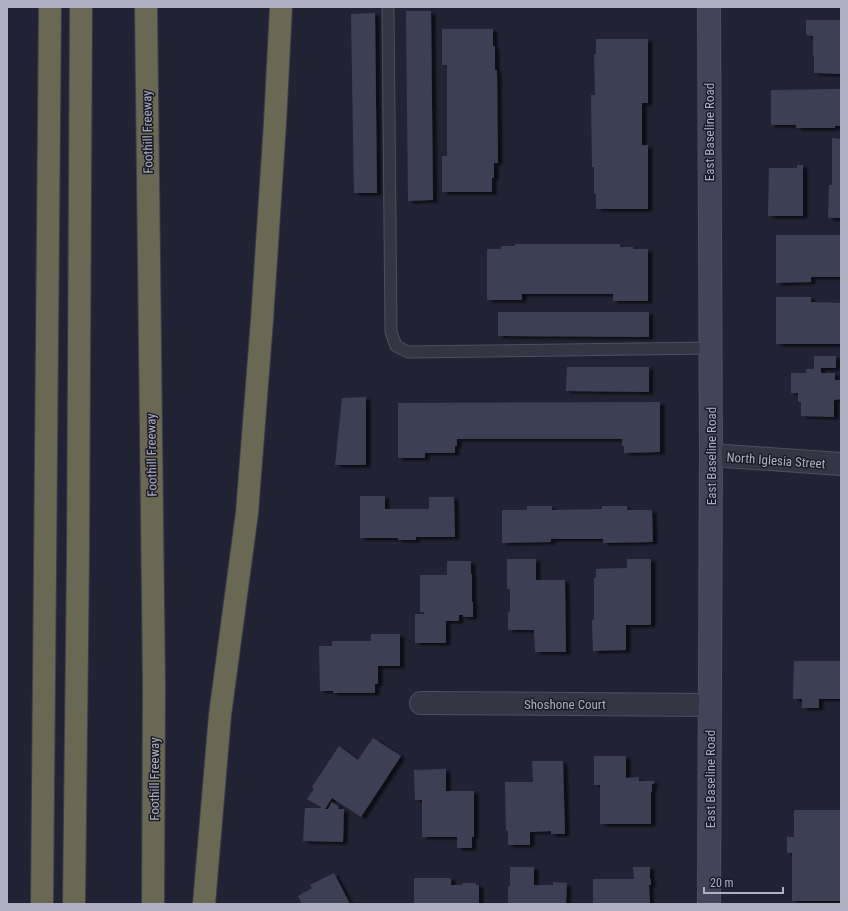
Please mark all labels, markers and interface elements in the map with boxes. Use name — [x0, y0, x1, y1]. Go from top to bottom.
street label: East Baseline Road — [702, 83, 717, 181]
street label: Foothill Freeway — [139, 90, 156, 174]
street label: East Baseline Road — [704, 407, 719, 505]
street label: Foothill Freeway — [143, 413, 160, 497]
street label: North Iglesia Street — [726, 450, 826, 471]
street label: Shoshone Court — [524, 697, 606, 712]
street label: East Baseline Road — [703, 730, 718, 828]
street label: Foothill Freeway — [147, 737, 162, 821]
scale bar — [704, 869, 783, 895]
text: 20 m — [710, 876, 734, 890]

